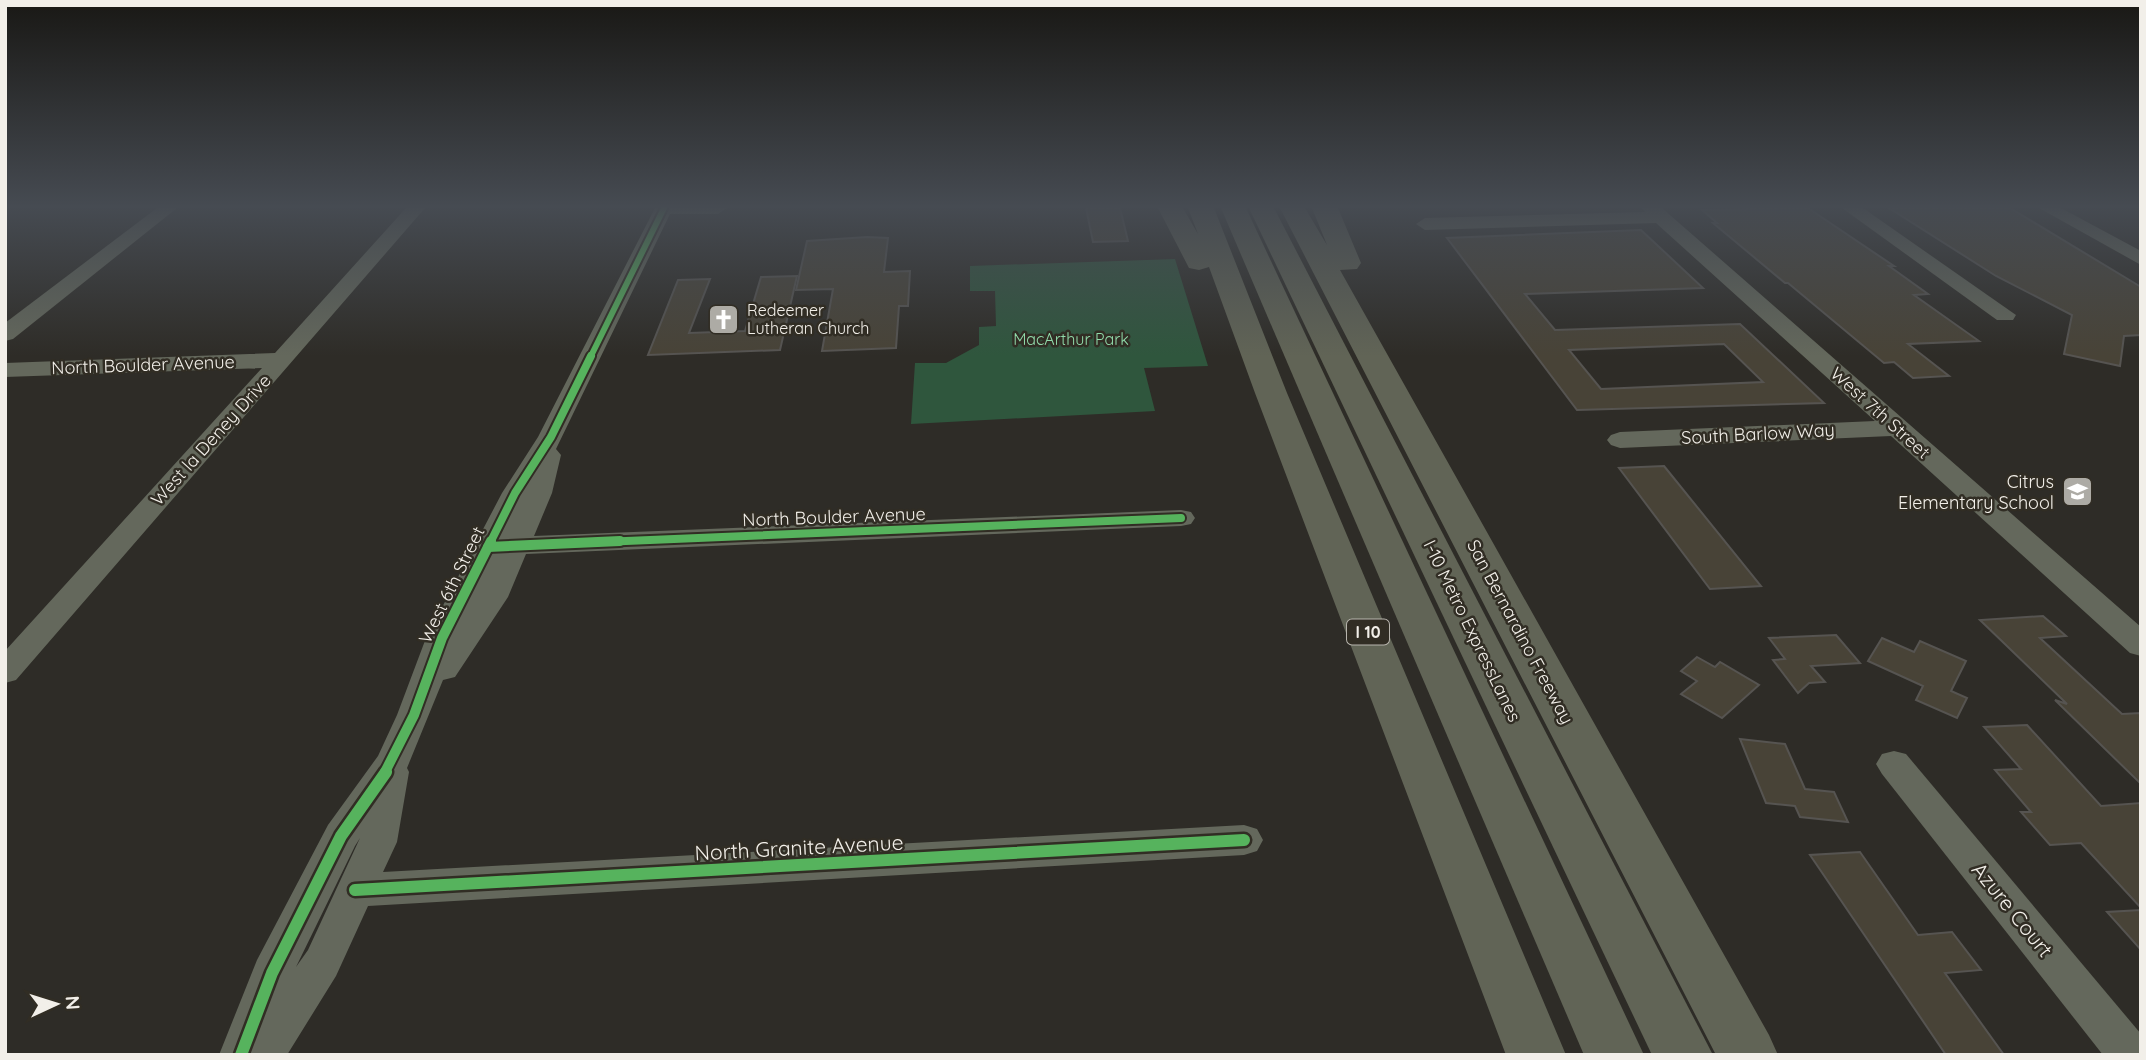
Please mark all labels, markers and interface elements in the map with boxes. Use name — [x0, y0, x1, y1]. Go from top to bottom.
place label: Redeemer Lutheran Church — [747, 300, 869, 338]
church icon: Redeemer Lutheran Church — [707, 302, 741, 336]
park label: MacArthur Park — [1013, 329, 1129, 349]
street label: North Boulder Avenue — [51, 350, 235, 379]
street label: West 7th Street — [1826, 362, 1935, 463]
street label: West la Deney Drive — [146, 369, 276, 510]
street label: South Barlow Way — [1681, 418, 1835, 449]
place label: Citrus Elementary School — [1898, 470, 2054, 514]
school or university icon: Citrus Elementary School — [2060, 475, 2094, 509]
street label: North Boulder Avenue — [742, 502, 926, 531]
street label: West 6th Street — [413, 523, 490, 647]
street label: I-10 Metro ExpressLanes — [1418, 536, 1526, 725]
street label: San Bernardino Freeway — [1462, 536, 1579, 728]
road number: I 10 — [1347, 620, 1389, 645]
street label: North Granite Avenue — [694, 829, 904, 865]
street label: Azure Court — [1967, 857, 2059, 962]
north arrow — [21, 969, 91, 1039]
text: N — [61, 995, 85, 1011]

